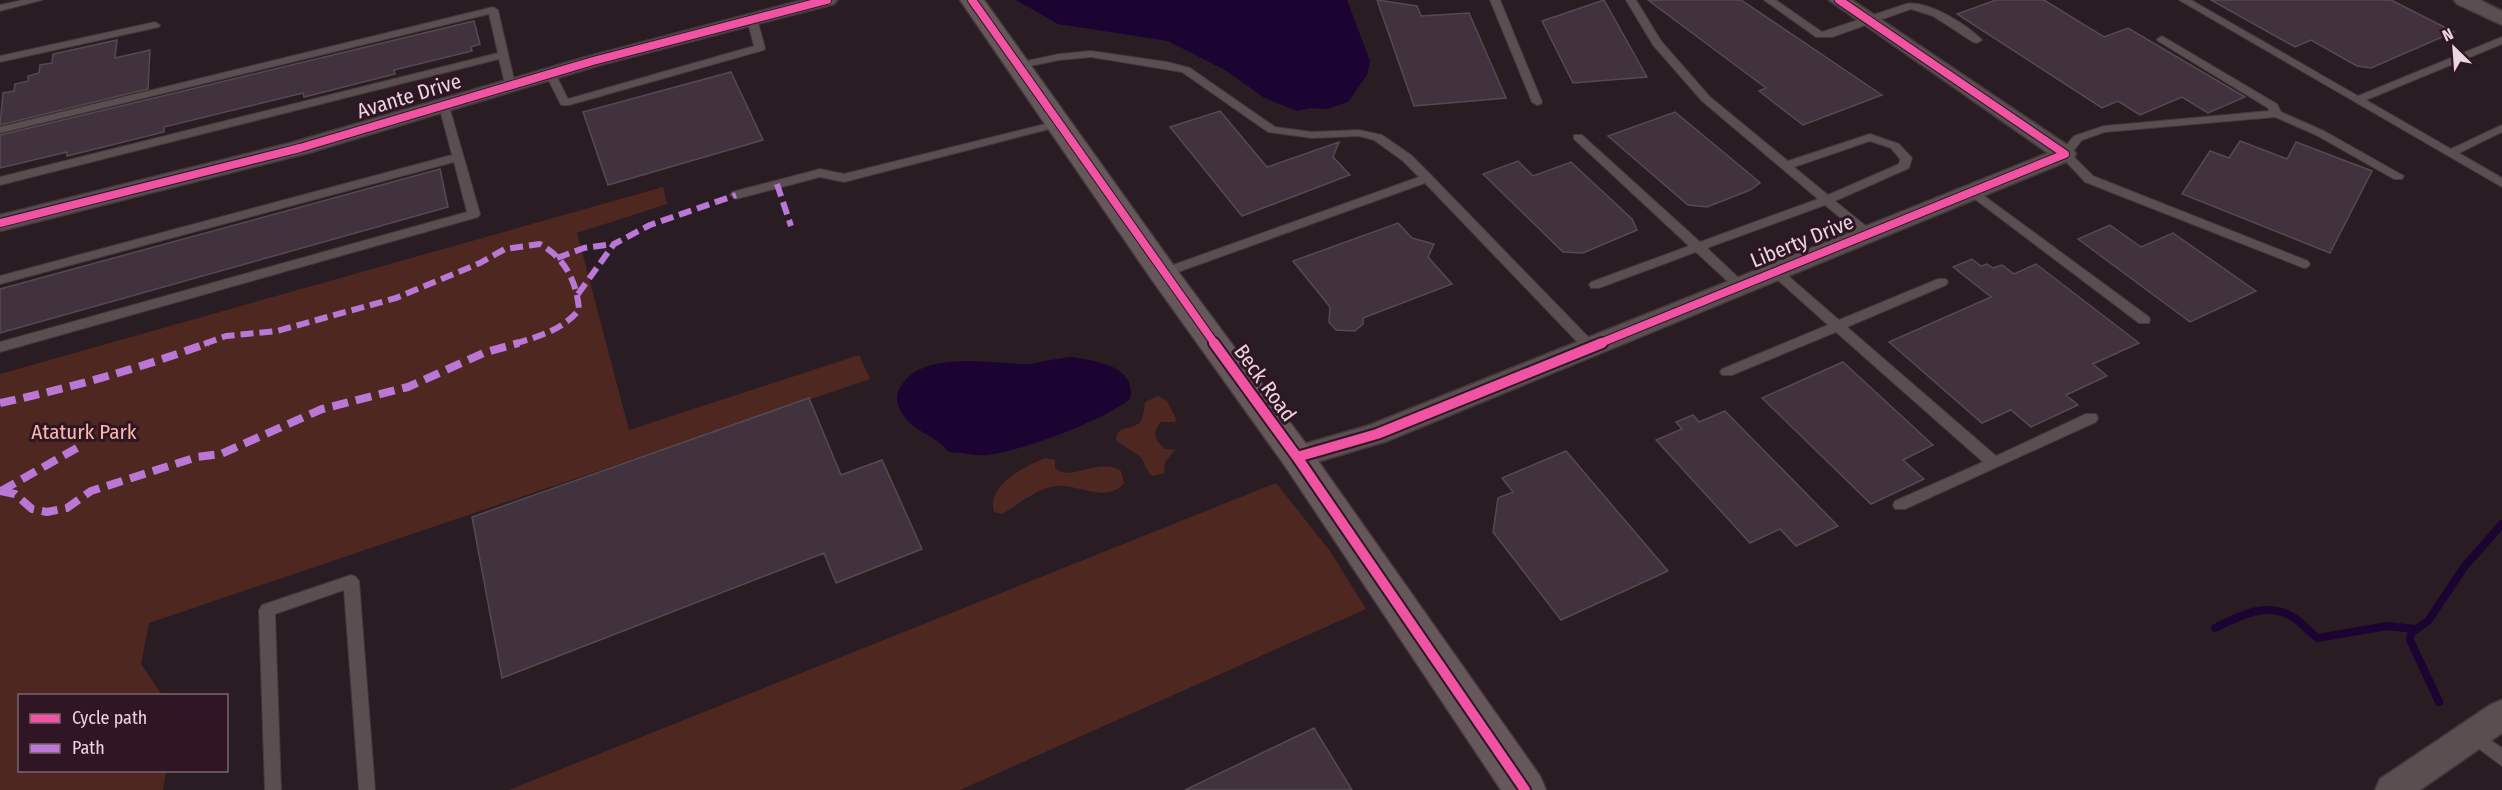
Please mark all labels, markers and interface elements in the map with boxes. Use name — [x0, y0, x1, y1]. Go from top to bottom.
north arrow — [2424, 18, 2484, 78]
text: N — [2440, 24, 2456, 45]
street label: Avante Drive — [354, 68, 464, 124]
street label: Liberty Drive — [1747, 209, 1857, 273]
street label: Beck Road — [1228, 339, 1302, 427]
park label: Ataturk Park — [31, 419, 137, 445]
legend — [18, 694, 228, 772]
text: Cycle path — [72, 707, 147, 729]
text: Path — [72, 737, 105, 759]

